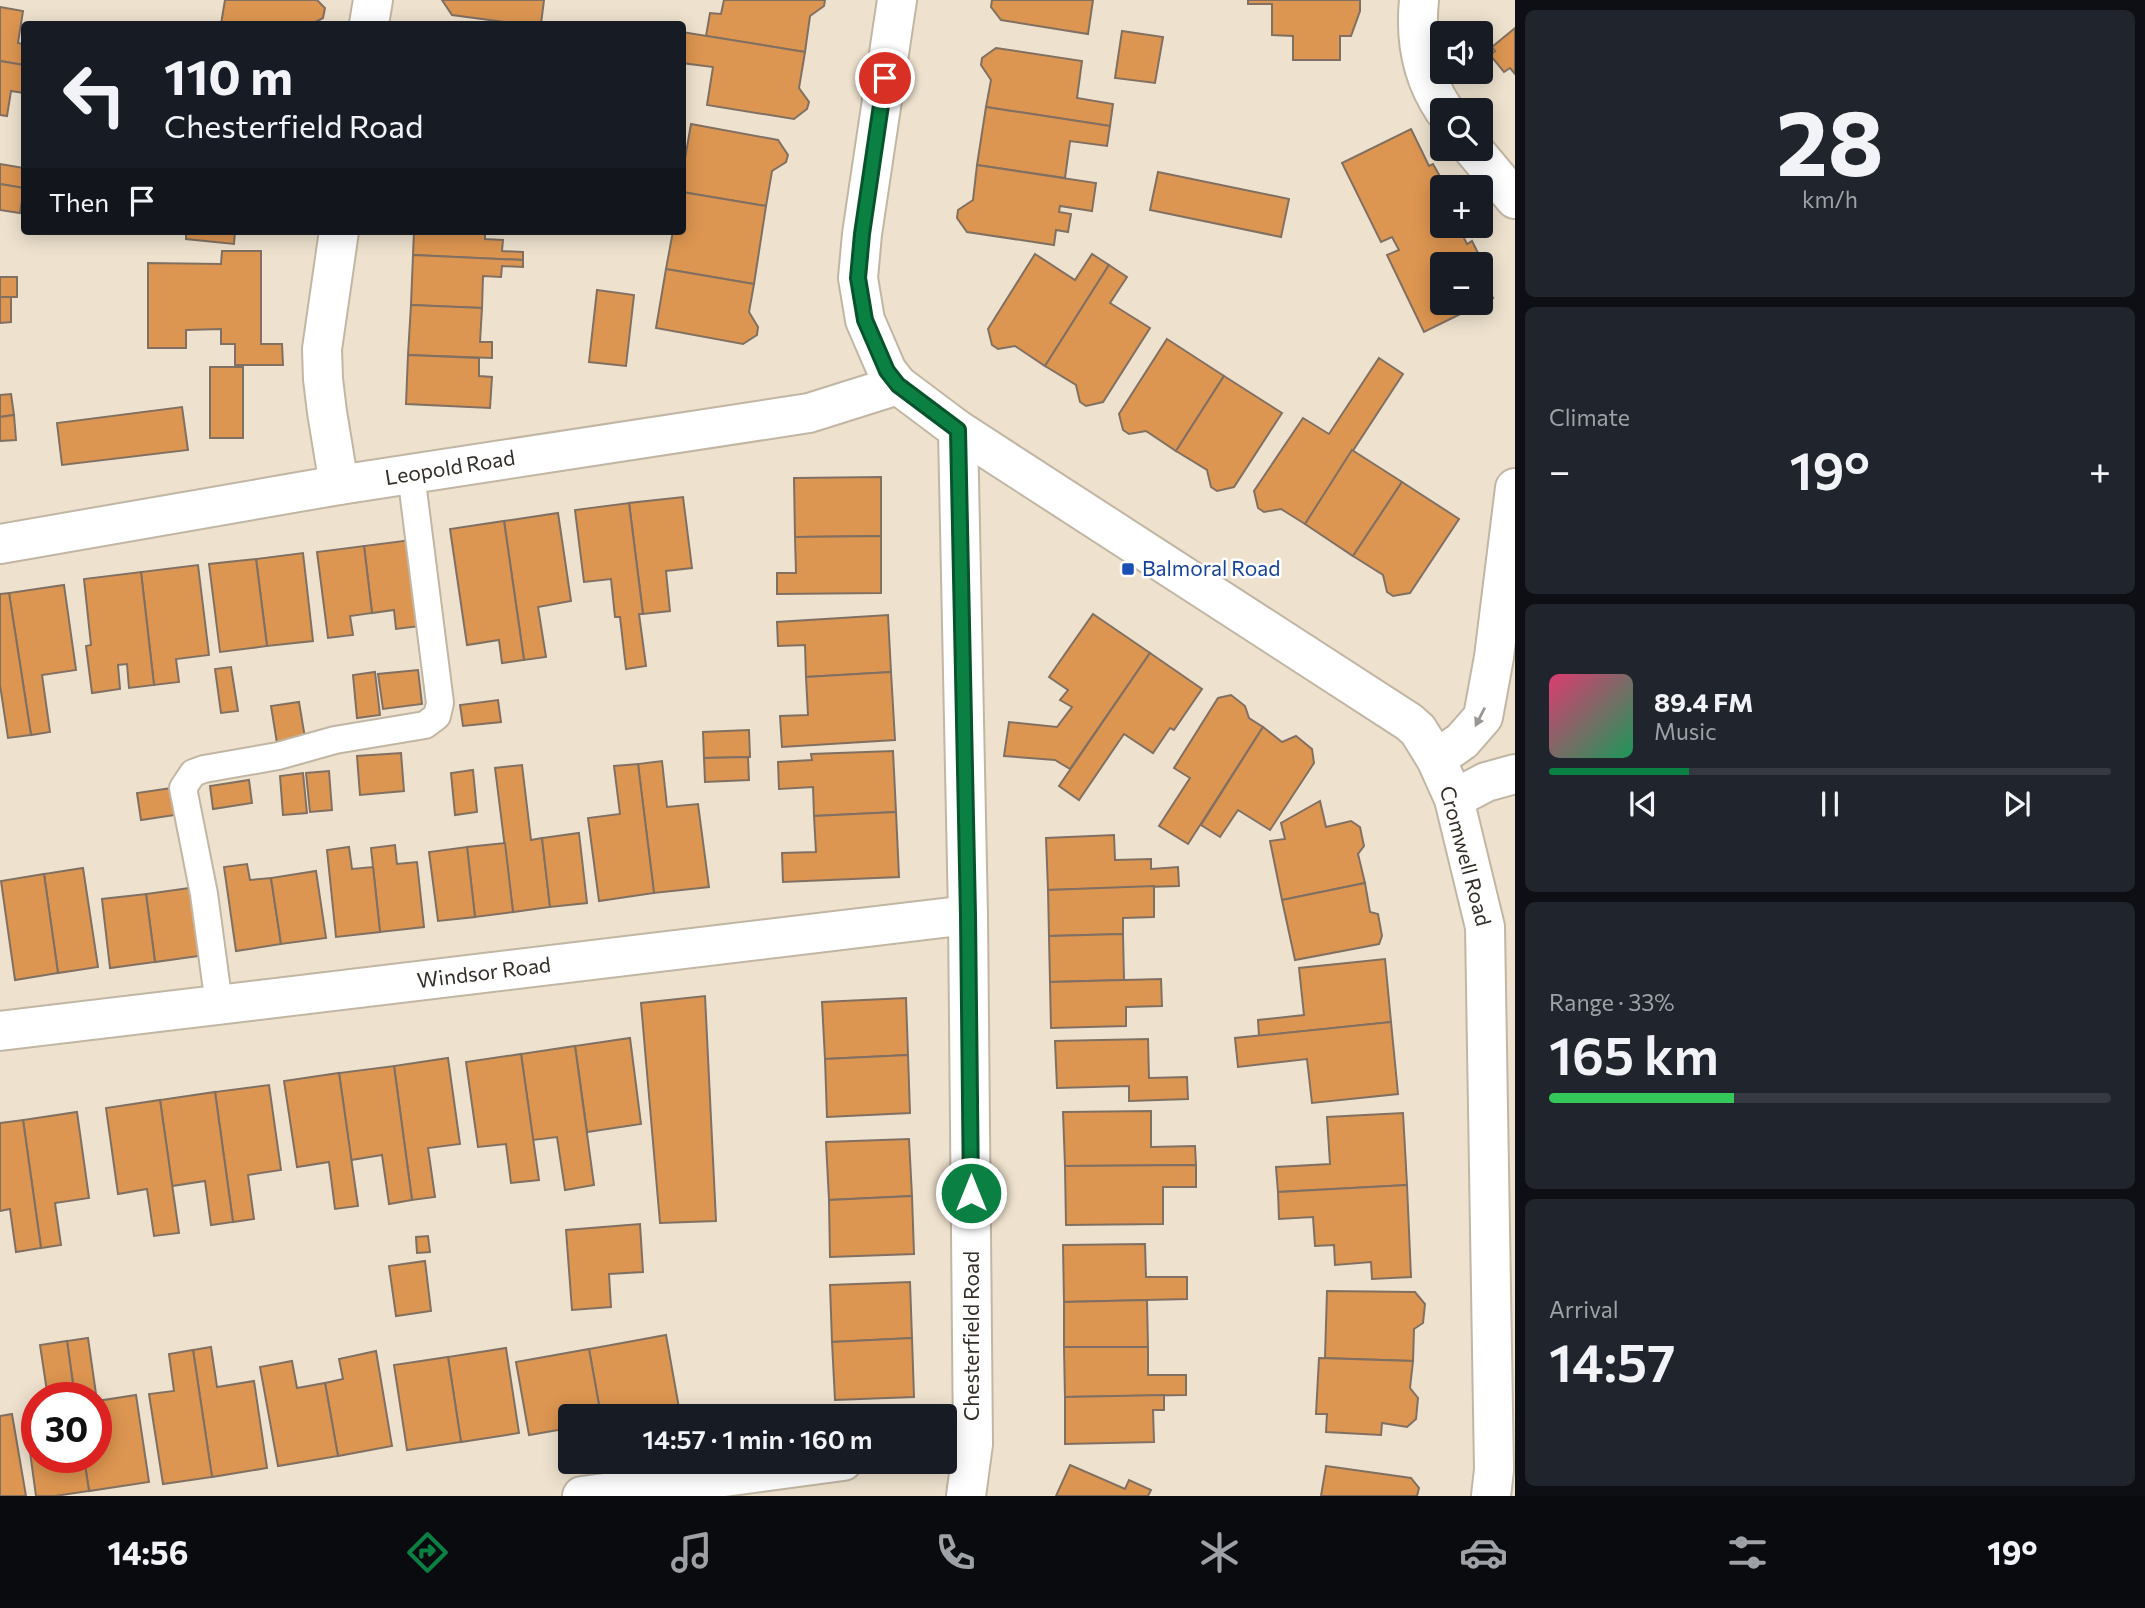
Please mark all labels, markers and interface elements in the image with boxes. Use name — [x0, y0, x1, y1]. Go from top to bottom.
map controls — [1430, 21, 1493, 315]
button: sound — [1430, 21, 1493, 84]
text: 110 m — [164, 45, 293, 105]
pin — [855, 48, 915, 108]
icon: left — [49, 49, 140, 140]
icon: arrive — [866, 59, 904, 97]
text: 28 — [1776, 83, 1884, 195]
button: search — [1430, 98, 1493, 161]
text: Chesterfield Road — [164, 105, 423, 145]
button: + — [1430, 175, 1493, 238]
icon: arrive — [123, 182, 161, 220]
text: km/h — [1802, 185, 1858, 213]
text: Then — [49, 186, 109, 217]
button: − — [1430, 252, 1493, 315]
text: Climate — [1549, 403, 1630, 431]
text: 19° — [1789, 437, 1870, 501]
street label: Leopold Road — [383, 444, 516, 489]
text: − — [1549, 446, 1571, 493]
text: + — [2089, 446, 2111, 493]
place label: Balmoral Road — [1142, 555, 1280, 580]
marker: Balmoral Road — [1120, 561, 1136, 577]
text: 89.4 FM — [1654, 686, 1753, 717]
one-way arrow — [1474, 707, 1486, 727]
text: Music — [1654, 717, 1717, 745]
street label: Cromwell Road — [1436, 783, 1497, 929]
icon: previous — [1624, 785, 1662, 823]
icon: pause — [1811, 785, 1849, 823]
icon: next — [1998, 785, 2036, 823]
street label: Windsor Road — [416, 951, 552, 992]
text: Range · 33% — [1549, 988, 1675, 1016]
text: 165 km — [1549, 1022, 1719, 1086]
position arrow — [934, 1156, 1008, 1230]
street label: Chesterfield Road — [958, 1251, 983, 1421]
text: Arrival — [1549, 1295, 1619, 1323]
text: 14:57 — [1549, 1329, 1675, 1393]
speed limit sign: 30 — [21, 1382, 112, 1473]
text: 14:57 · 1 min · 160 m — [643, 1423, 872, 1454]
icon: directions — [403, 1528, 452, 1577]
icon: music — [667, 1528, 716, 1577]
icon: phone — [931, 1528, 980, 1577]
icon: climate — [1195, 1528, 1244, 1577]
icon: car — [1459, 1528, 1508, 1577]
icon: filters — [1723, 1528, 1772, 1577]
text: 14:56 — [107, 1532, 188, 1572]
text: 19° — [1987, 1532, 2037, 1572]

